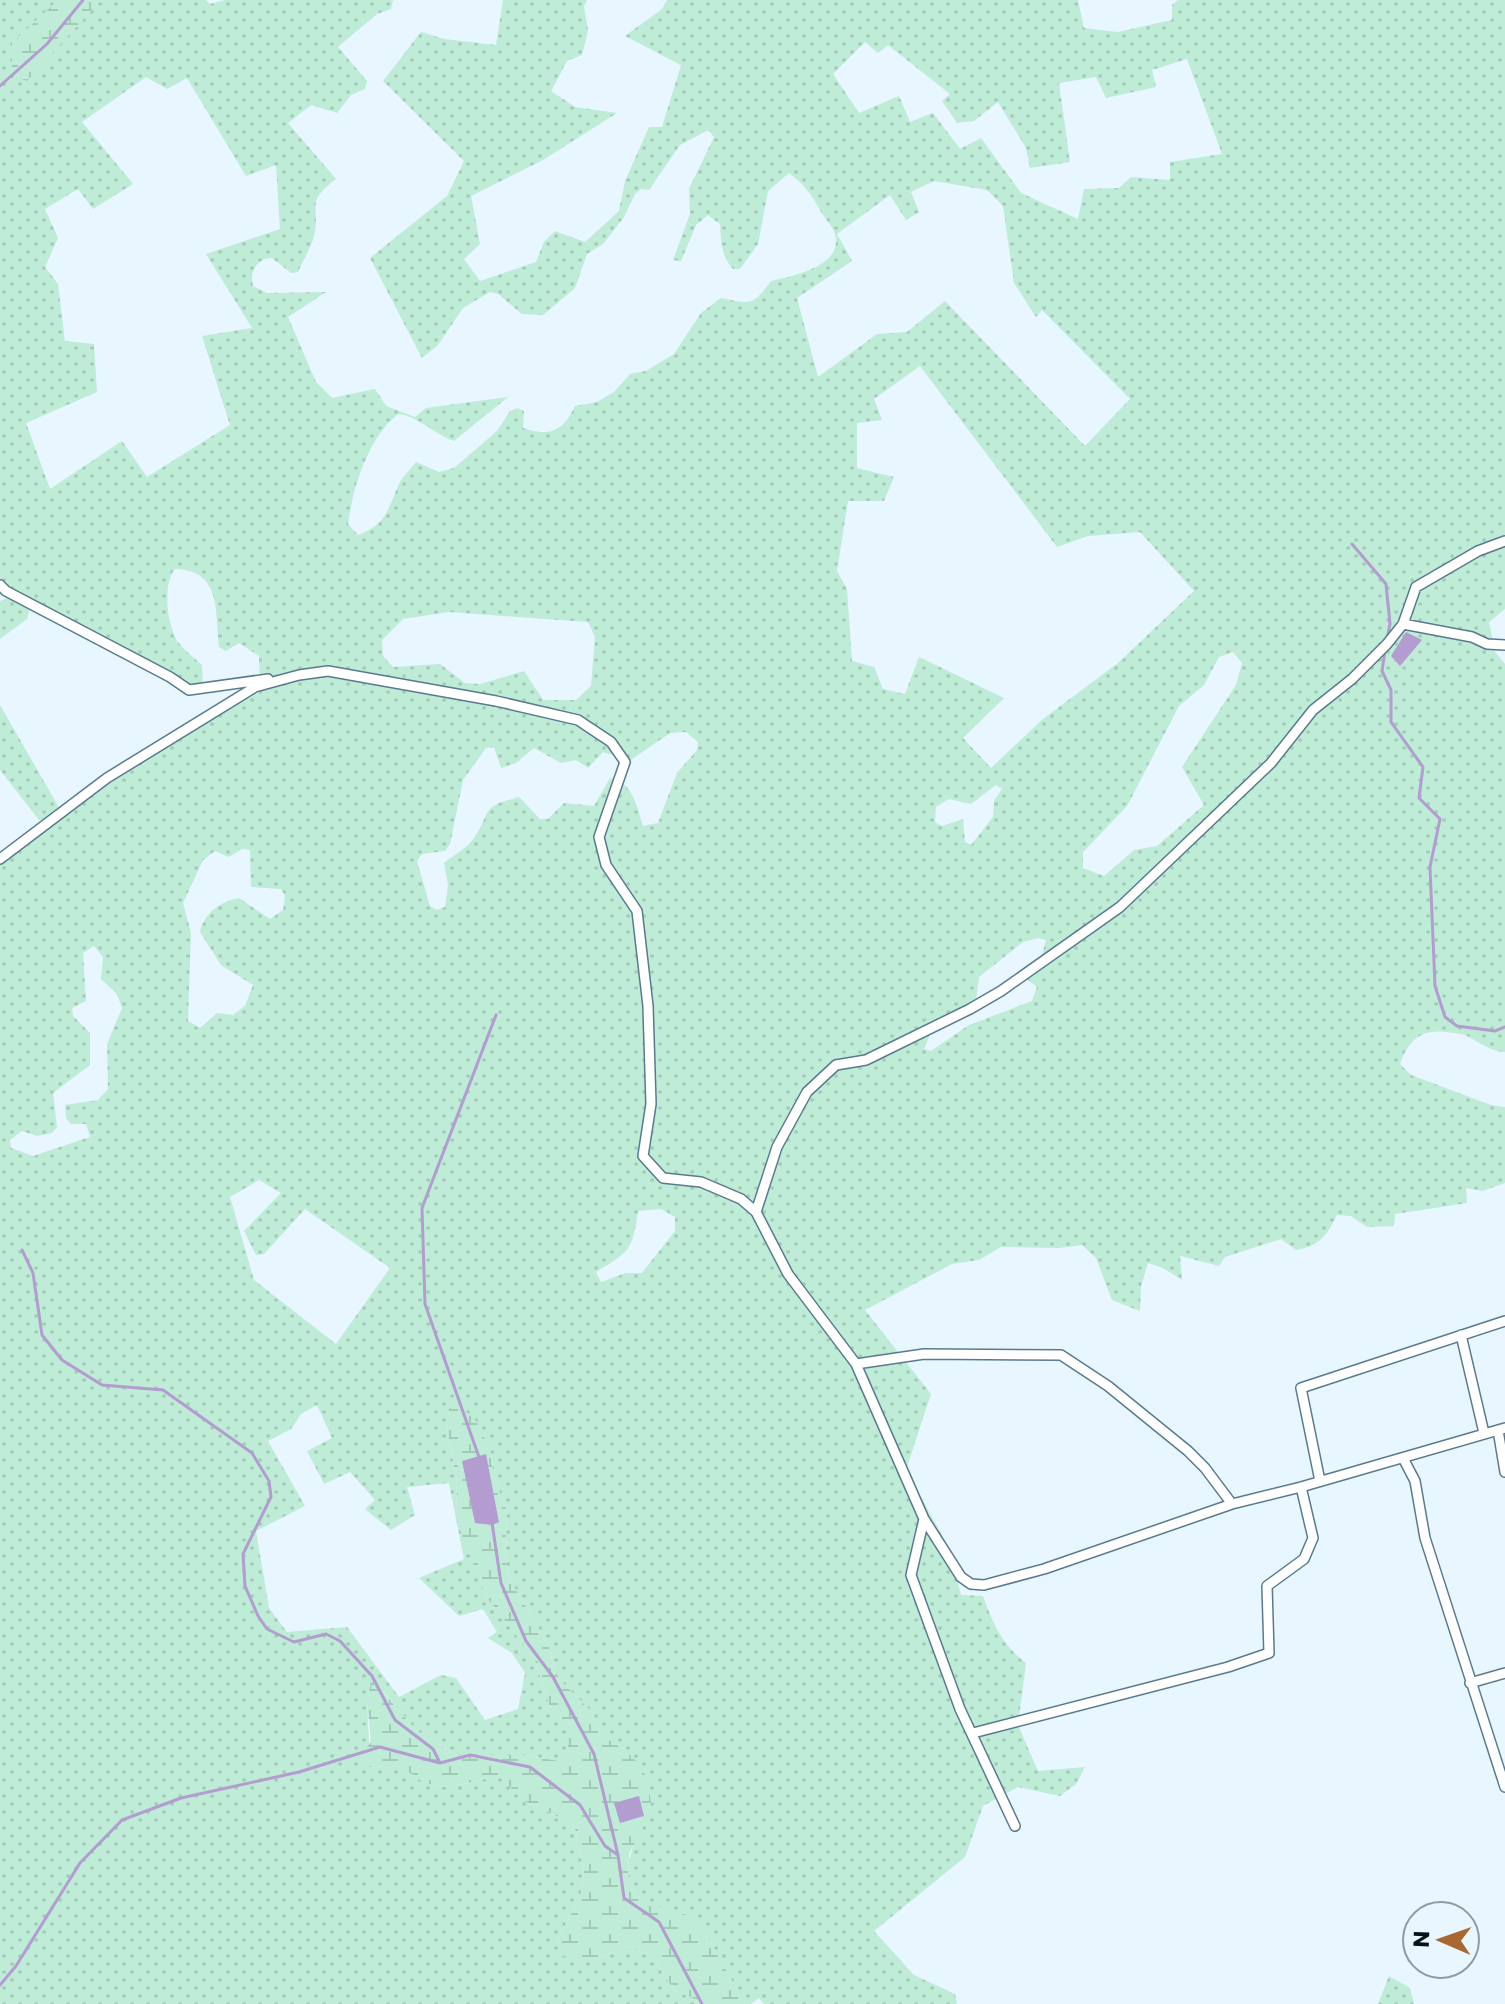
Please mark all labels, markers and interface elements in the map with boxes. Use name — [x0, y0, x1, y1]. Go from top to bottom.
north arrow — [1401, 1900, 1481, 1980]
text: N — [1406, 1931, 1437, 1948]

